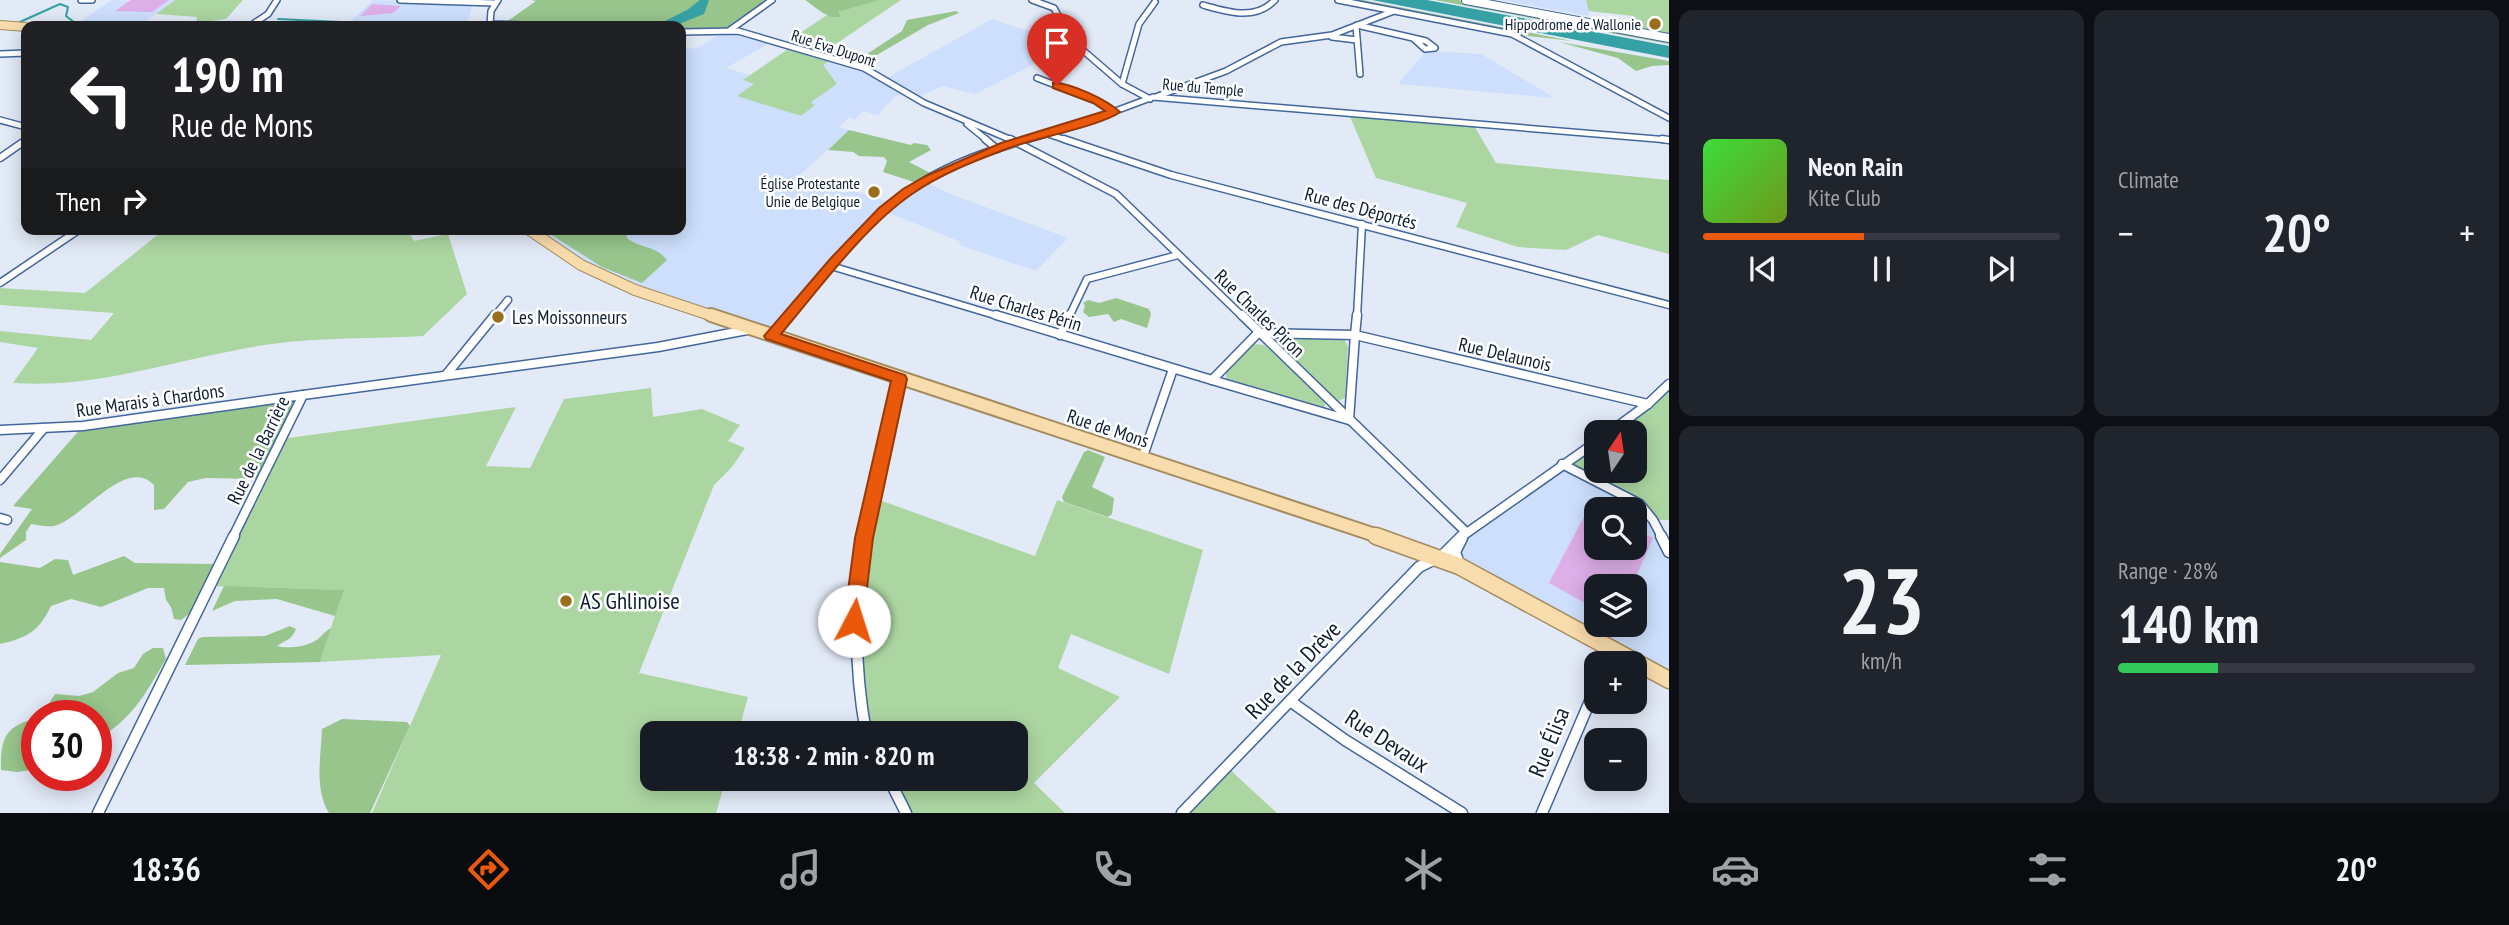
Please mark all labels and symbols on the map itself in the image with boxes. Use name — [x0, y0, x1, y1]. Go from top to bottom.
pin — [1027, 13, 1087, 85]
place label: Hippodrome de Wallonie — [1505, 14, 1641, 34]
marker: Hippodrome de Wallonie — [1647, 16, 1663, 32]
street label: Rue Eva Dupont — [789, 25, 880, 71]
street label: Rue du Temple — [1162, 73, 1244, 101]
place label: Église Protestante Unie de Belgique — [761, 173, 860, 211]
street label: Rue des Déportés — [1302, 182, 1420, 234]
marker: Église Protestante Unie de Belgique — [866, 184, 882, 200]
street label: Rue Charles Piron — [1210, 264, 1310, 362]
street label: Rue Charles Périn — [967, 280, 1085, 336]
place label: Les Moissonneurs — [512, 305, 627, 329]
marker: Les Moissonneurs — [490, 309, 506, 325]
street label: Rue Delaunois — [1456, 332, 1554, 376]
street label: Rue Marais à Chardons — [75, 378, 225, 422]
street label: Rue de la Barrière — [221, 392, 295, 508]
street label: Rue de Mons — [1064, 404, 1152, 452]
north arrow — [1584, 420, 1647, 483]
position arrow — [817, 584, 891, 658]
place label: AS Ghlinoise — [580, 586, 680, 615]
marker: AS Ghlinoise — [558, 593, 574, 609]
street label: Rue de la Drève — [1239, 615, 1347, 725]
speed limit sign: 30 — [21, 700, 112, 791]
street label: Rue Devaux — [1340, 703, 1435, 779]
street label: Rue Élisa — [1521, 703, 1576, 781]

